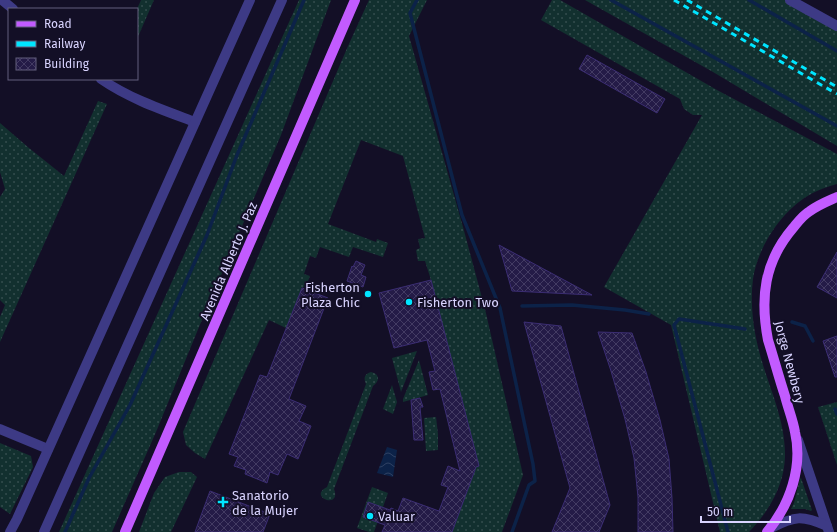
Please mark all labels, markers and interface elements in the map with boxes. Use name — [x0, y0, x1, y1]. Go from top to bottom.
legend — [8, 8, 138, 80]
text: Road — [44, 17, 72, 31]
text: Railway — [44, 37, 85, 51]
text: Building — [44, 57, 90, 71]
street label: Avenida Alberto J. Paz — [197, 199, 260, 323]
place label: Fisherton Plaza Chic — [301, 280, 360, 310]
marker: Fisherton Plaza Chic — [363, 289, 373, 299]
place label: Fisherton Two — [417, 295, 499, 310]
marker: Fisherton Two — [404, 297, 414, 307]
street label: Jorge Newbery — [771, 319, 808, 406]
place label: Sanatorio de la Mujer — [232, 488, 298, 518]
marker: Sanatorio de la Mujer — [217, 496, 229, 508]
scale bar — [701, 498, 790, 524]
text: 50 m — [707, 505, 733, 519]
place label: Valuar — [378, 509, 415, 524]
marker: Valuar — [365, 511, 375, 521]

